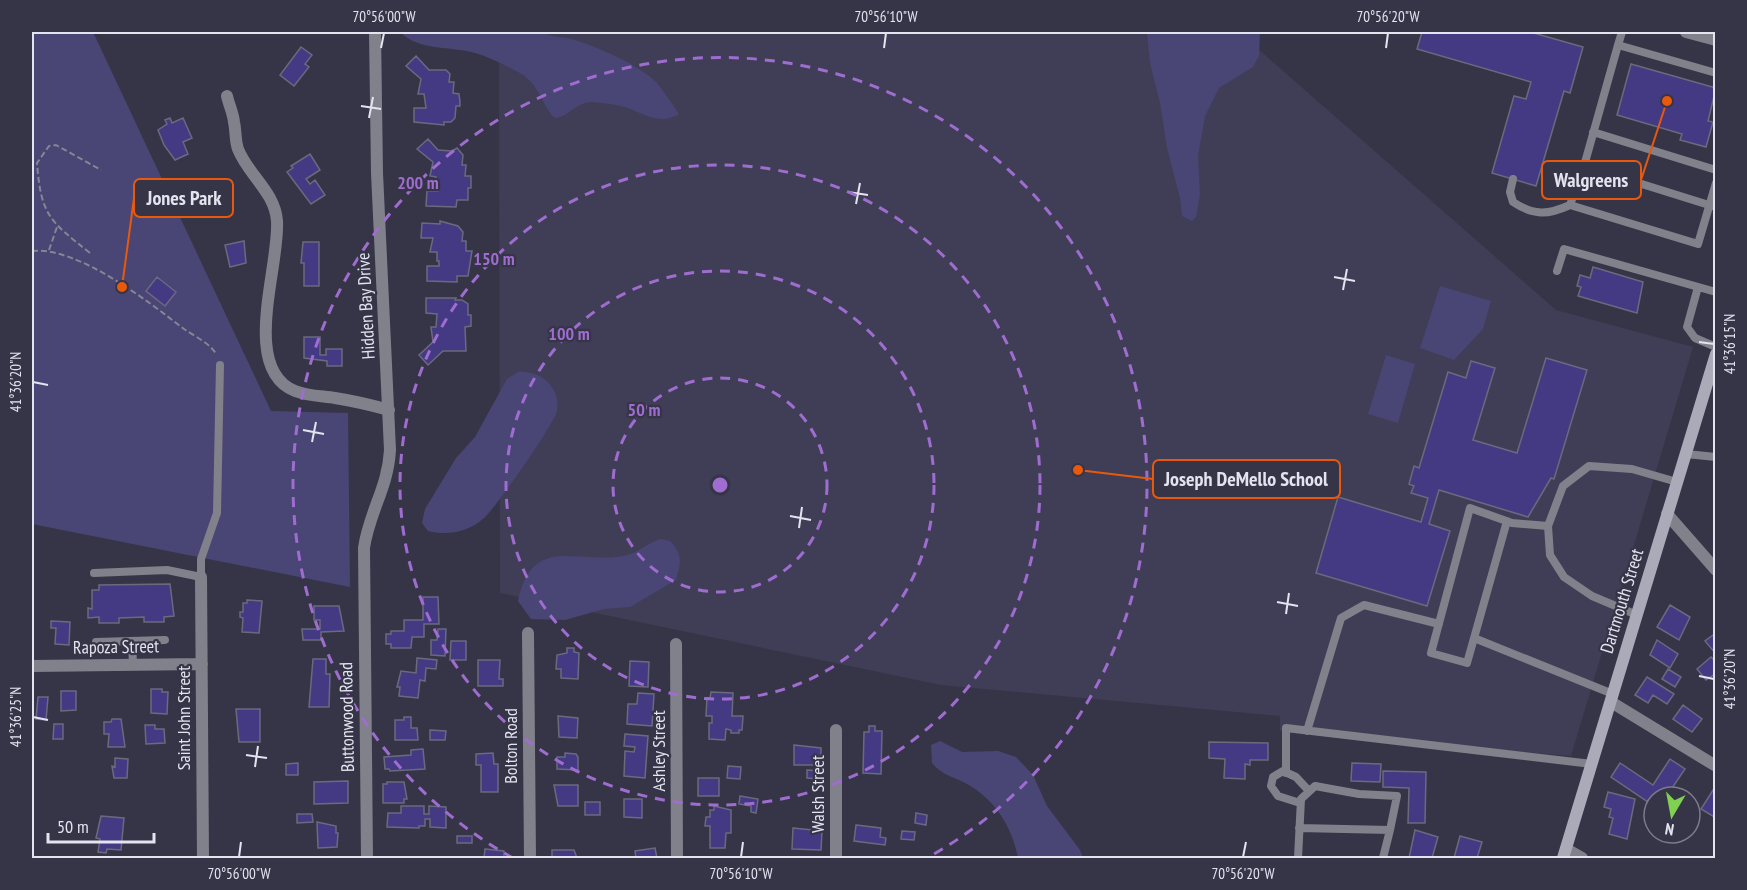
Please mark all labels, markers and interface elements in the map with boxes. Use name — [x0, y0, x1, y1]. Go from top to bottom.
text: 70°56'00"W — [352, 7, 416, 26]
text: 70°56'10"W — [854, 7, 918, 26]
text: 70°56'20"W — [1356, 7, 1420, 26]
callout: Walgreens — [1542, 161, 1641, 199]
text: Walgreens — [1553, 167, 1628, 193]
text: 200 m — [397, 171, 439, 194]
callout: Jones Park — [134, 179, 233, 217]
text: Jones Park — [146, 185, 222, 211]
text: 150 m — [473, 247, 515, 270]
street label: Hidden Bay Drive — [351, 252, 380, 360]
text: 41°36'15"N — [1720, 314, 1739, 374]
text: 100 m — [548, 322, 590, 345]
text: 41°36'20"N — [6, 352, 25, 412]
text: 50 m — [628, 398, 660, 421]
callout: Joseph DeMello School — [1153, 460, 1340, 498]
text: Joseph DeMello School — [1163, 466, 1328, 492]
centre of rings — [710, 475, 730, 495]
street label: Dartmouth Street — [1595, 546, 1648, 656]
street label: Rapoza Street — [73, 634, 159, 659]
text: 41°36'20"N — [1720, 649, 1739, 709]
street label: Buttonwood Road — [334, 662, 359, 772]
street label: Saint John Street — [172, 666, 195, 770]
text: 41°36'25"N — [6, 687, 25, 747]
street label: Bolton Road — [499, 708, 522, 784]
street label: Ashley Street — [647, 710, 670, 792]
street label: Walsh Street — [806, 755, 829, 833]
north arrow — [1642, 785, 1702, 845]
scale bar — [48, 806, 154, 844]
text: 50 m — [57, 815, 89, 838]
text: N — [1663, 819, 1675, 840]
text: 70°56'00"W — [207, 864, 271, 883]
text: 70°56'10"W — [709, 864, 773, 883]
text: 70°56'20"W — [1211, 864, 1275, 883]

